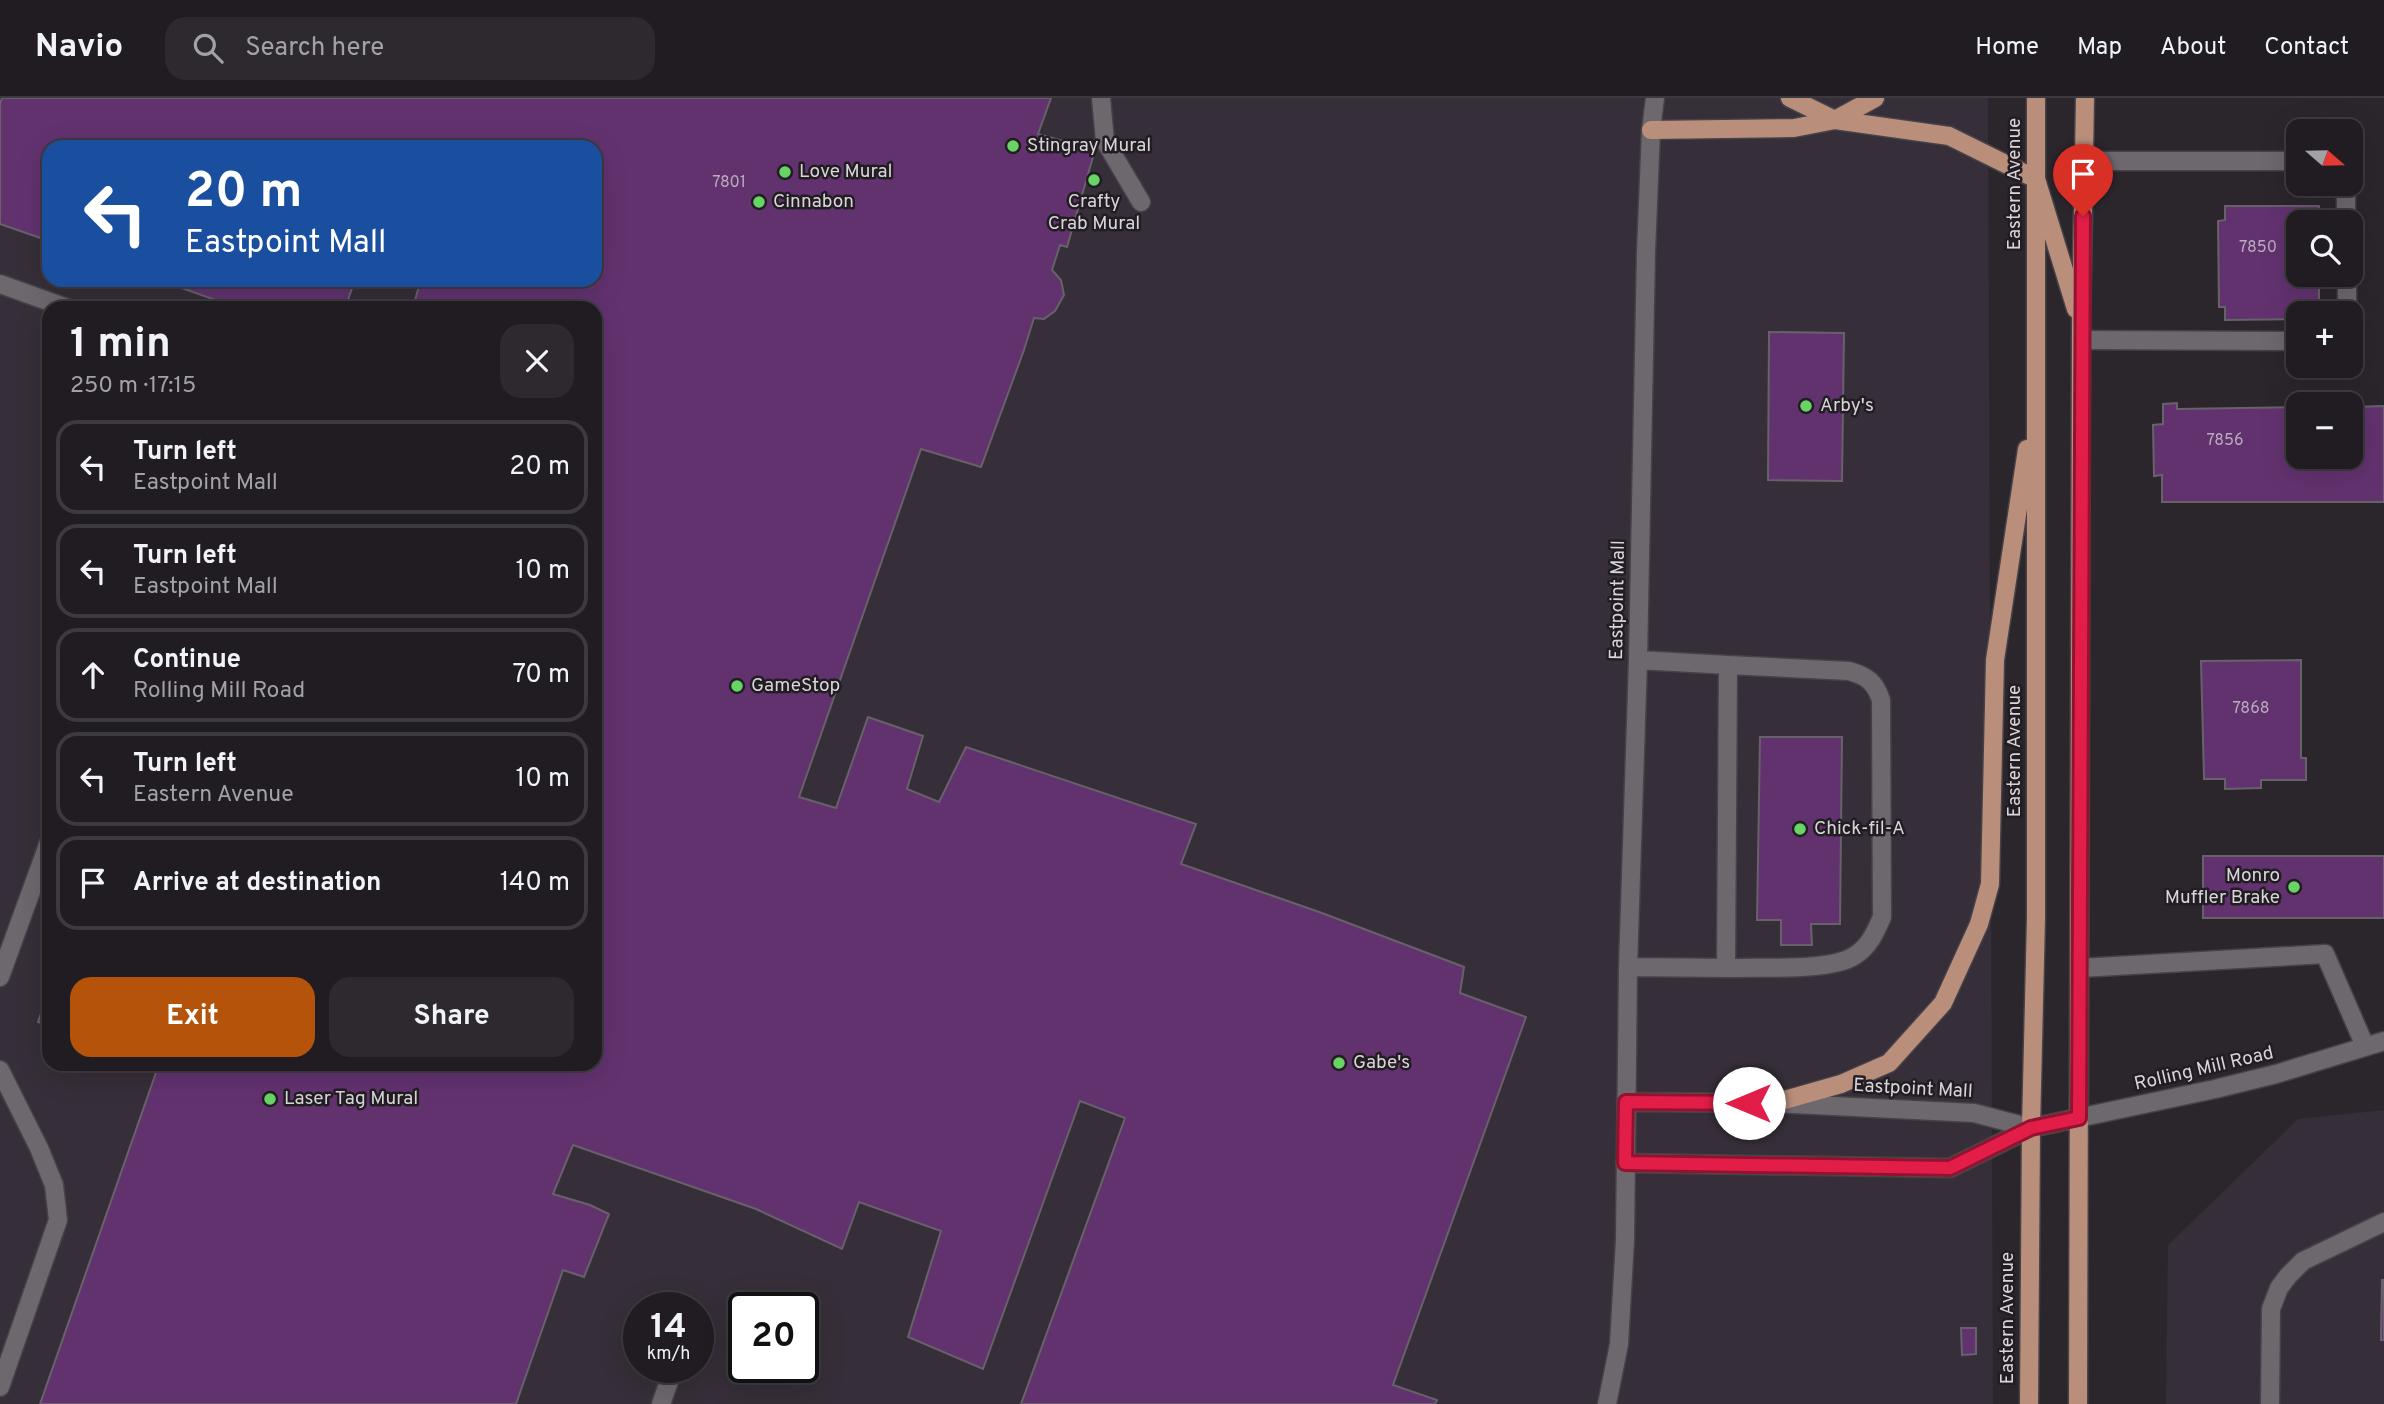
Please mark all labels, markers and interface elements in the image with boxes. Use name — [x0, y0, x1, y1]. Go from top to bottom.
search box — [165, 17, 655, 80]
text: Navio — [35, 27, 123, 69]
icon: search — [189, 29, 227, 67]
text: Search here — [245, 32, 384, 65]
text: Home — [1975, 33, 2039, 63]
text: Map — [2077, 33, 2122, 63]
text: About — [2160, 33, 2226, 63]
text: Contact — [2264, 33, 2349, 63]
street label: Eastern Avenue — [2003, 118, 2027, 250]
north arrow — [2286, 119, 2362, 196]
map controls — [2286, 119, 2363, 469]
place label: Stingray Mural — [1027, 134, 1151, 158]
marker: Stingray Mural — [1005, 138, 1021, 154]
pin — [2053, 144, 2113, 216]
icon: arrive — [2064, 155, 2102, 193]
place label: Love Mural — [799, 160, 893, 184]
text: 20 m — [185, 163, 302, 225]
marker: Love Mural — [777, 164, 793, 180]
icon: left — [70, 168, 161, 259]
marker: Crafty Crab Mural — [1086, 172, 1102, 188]
house number: 7801 — [712, 173, 746, 193]
place label: Cinnabon — [773, 190, 854, 214]
place label: Crafty Crab Mural — [1048, 190, 1140, 236]
marker: Cinnabon — [751, 194, 767, 210]
button: search — [2286, 210, 2363, 287]
text: Eastpoint Mall — [185, 224, 386, 264]
house number: 7850 — [2239, 238, 2277, 258]
button: + — [2286, 301, 2363, 378]
text: 1 min — [70, 319, 171, 372]
button: close — [500, 324, 574, 398]
text: 250 m · 17:15 — [70, 372, 196, 401]
button: − — [2286, 392, 2363, 469]
place label: Arby's — [1820, 394, 1874, 418]
marker: Arby's — [1798, 398, 1814, 414]
house number: 7856 — [2206, 431, 2244, 451]
text: Turn left — [133, 436, 237, 469]
icon: left — [74, 448, 112, 486]
text: 20 m — [509, 451, 570, 484]
text: Eastpoint Mall — [133, 469, 278, 498]
text: Turn left — [133, 540, 237, 573]
street label: Eastpoint Mall — [1605, 540, 1631, 660]
icon: left — [74, 552, 112, 590]
text: 10 m — [515, 555, 570, 588]
text: Eastpoint Mall — [133, 573, 278, 602]
text: Continue — [133, 644, 241, 677]
icon: ahead — [74, 656, 112, 694]
text: 70 m — [512, 659, 570, 692]
place label: GameStop — [751, 674, 840, 698]
text: Rolling Mill Road — [133, 677, 305, 706]
marker: GameStop — [729, 678, 745, 694]
street label: Eastern Avenue — [2003, 685, 2027, 817]
house number: 7868 — [2233, 699, 2269, 719]
text: Turn left — [133, 748, 237, 781]
icon: left — [74, 760, 112, 798]
text: 10 m — [515, 763, 570, 796]
text: Eastern Avenue — [133, 781, 294, 810]
place label: Chick-fil-A — [1814, 817, 1905, 841]
marker: Chick-fil-A — [1792, 821, 1808, 837]
icon: arrive — [74, 864, 112, 902]
place label: Monro Muffler Brake — [2165, 864, 2280, 910]
text: Arrive at destination — [133, 867, 381, 900]
text: 140 m — [500, 867, 570, 900]
marker: Monro Muffler Brake — [2286, 879, 2302, 895]
button: Exit — [70, 977, 315, 1057]
button: Share — [329, 977, 574, 1057]
street label: Rolling Mill Road — [2132, 1041, 2276, 1097]
place label: Gabe's — [1353, 1051, 1410, 1075]
marker: Gabe's — [1331, 1055, 1347, 1071]
position arrow — [1712, 1066, 1786, 1140]
street label: Eastpoint Mall — [1853, 1074, 1973, 1104]
place label: Laser Tag Mural — [284, 1087, 418, 1111]
marker: Laser Tag Mural — [262, 1091, 278, 1107]
street label: Eastern Avenue — [1996, 1252, 2020, 1384]
speed limit sign: 20 — [728, 1292, 819, 1383]
text: 14 — [650, 1306, 687, 1350]
text: km/h — [647, 1343, 690, 1366]

